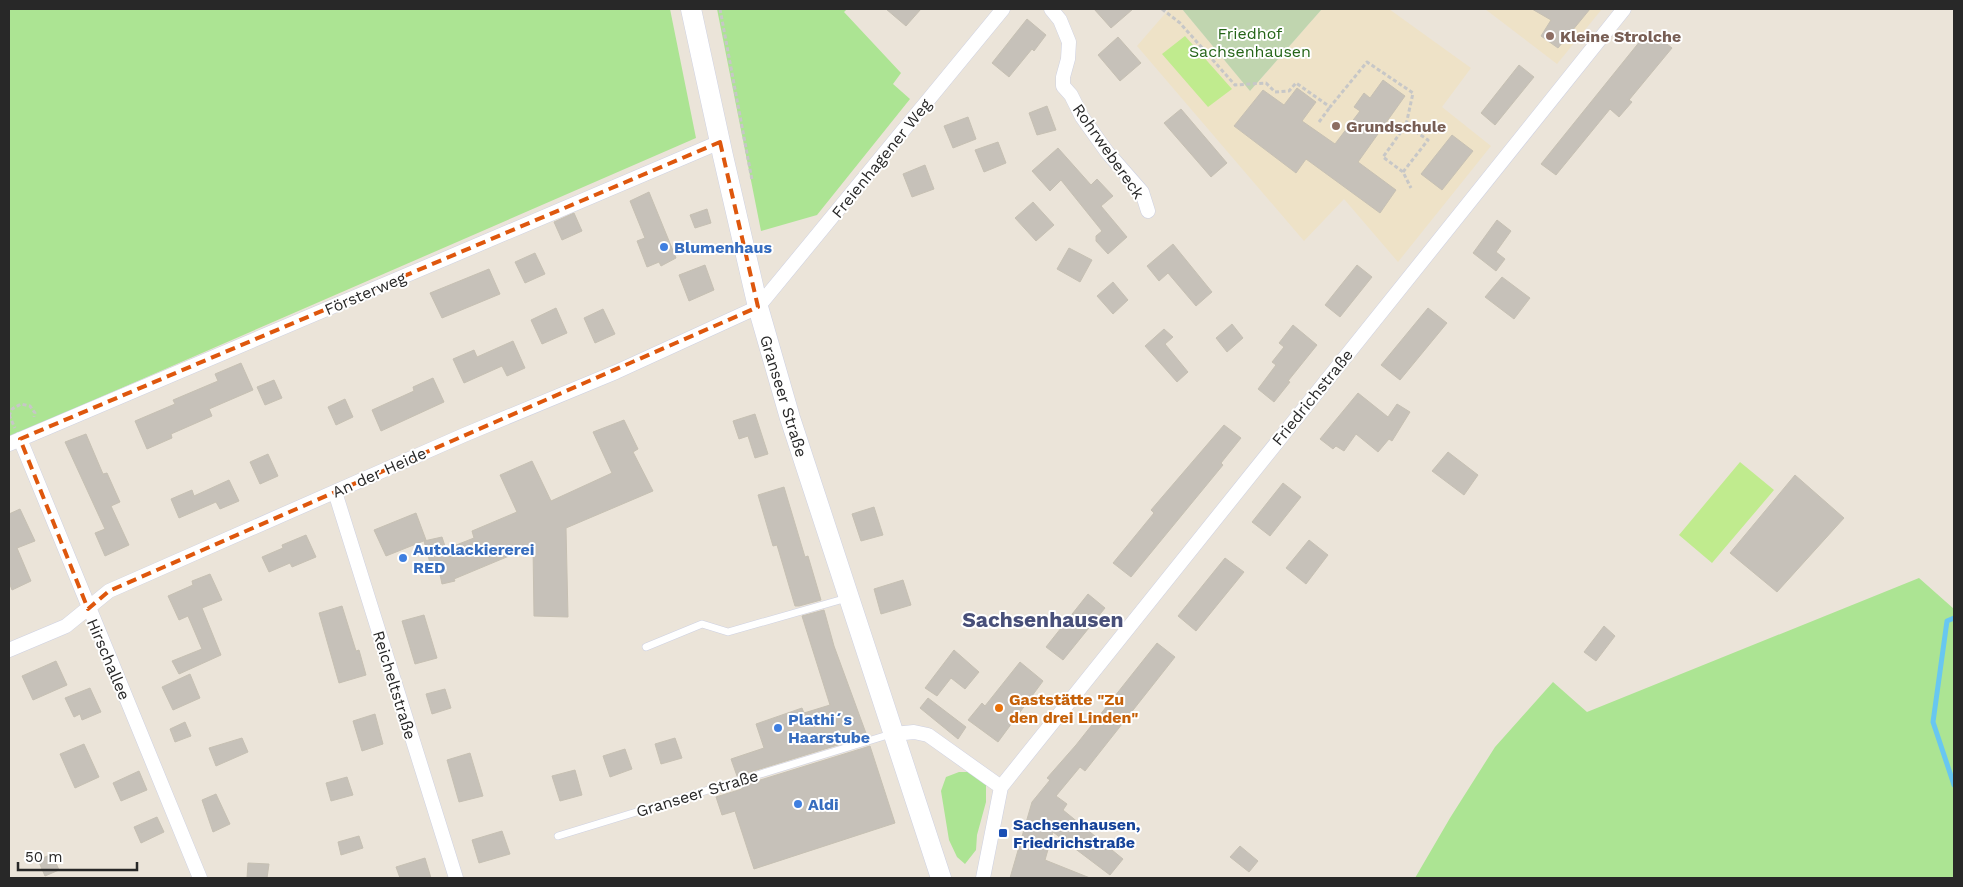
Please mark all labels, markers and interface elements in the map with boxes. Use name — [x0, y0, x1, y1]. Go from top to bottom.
park label: Friedhof Sachsenhausen — [1189, 24, 1311, 61]
place label: Kleine Strolche — [1560, 27, 1681, 46]
marker: Kleine Strolche — [1544, 30, 1556, 42]
street label: Freienhagener Weg — [828, 95, 936, 222]
street label: Rohrwebereck — [1069, 100, 1148, 202]
place label: Grundschule — [1346, 117, 1446, 136]
marker: Grundschule — [1330, 120, 1342, 132]
place label: Blumenhaus — [674, 238, 772, 257]
marker: Blumenhaus — [658, 241, 670, 253]
street label: Försterweg — [322, 268, 409, 319]
street label: Granseer Straße — [756, 333, 811, 460]
street label: Friedrichstraße — [1268, 345, 1357, 449]
street label: An der Heide — [329, 443, 429, 502]
place label: Autolackiererei RED — [413, 540, 535, 577]
marker: Autolackiererei RED — [397, 552, 409, 564]
district label: Sachsenhausen — [962, 607, 1124, 632]
street label: Hirschallee — [83, 616, 134, 703]
street label: Reicheltstraße — [369, 628, 420, 742]
place label: Gaststätte "Zu den drei Linden" — [1009, 690, 1139, 727]
marker: Gaststätte "Zu den drei Linden" — [993, 702, 1005, 714]
place label: Plathi´s Haarstube — [788, 710, 870, 747]
marker: Plathi´s Haarstube — [772, 722, 784, 734]
street label: Granseer Straße — [634, 766, 761, 821]
place label: Aldi — [808, 795, 839, 814]
marker: Aldi — [792, 798, 804, 810]
place label: Sachsenhausen, Friedrichstraße — [1013, 815, 1141, 852]
marker: Sachsenhausen, Friedrichstraße — [997, 827, 1009, 839]
scale bar — [18, 840, 136, 872]
text: 50 m — [25, 848, 62, 866]

